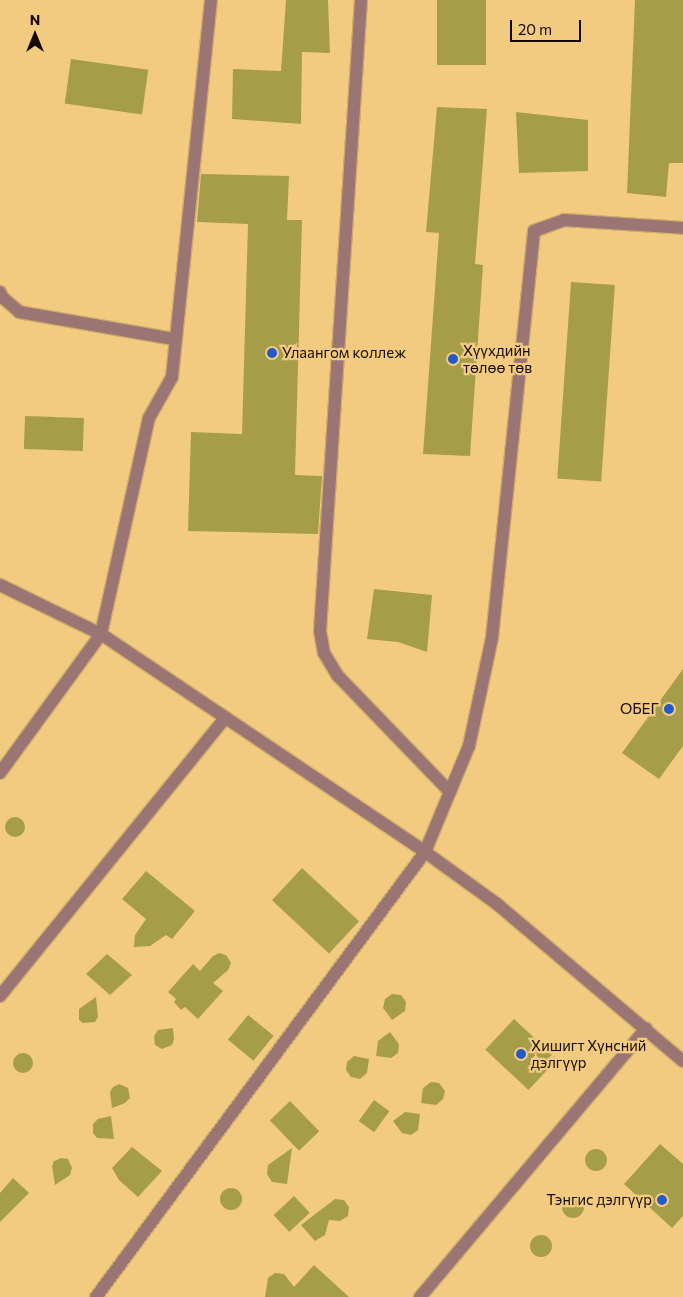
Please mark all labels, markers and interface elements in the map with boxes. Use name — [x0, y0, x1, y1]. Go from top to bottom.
north arrow — [10, 10, 60, 60]
scale bar — [513, 10, 584, 42]
text: N — [30, 11, 40, 28]
text: 20 m — [518, 20, 552, 38]
place label: Хүүхдийн төлөө төв — [463, 341, 532, 376]
place label: Улаангом коллеж — [282, 344, 406, 362]
marker: Улаангом коллеж — [266, 347, 278, 359]
marker: Хүүхдийн төлөө төв — [447, 353, 459, 365]
place label: ОБЕГ — [620, 700, 659, 718]
marker: ОБЕГ — [663, 703, 675, 715]
place label: Хишигт Хүнсний дэлгүүр — [531, 1036, 646, 1071]
marker: Хишигт Хүнсний дэлгүүр — [515, 1048, 527, 1060]
place label: Тэнгис дэлгүүр — [546, 1191, 652, 1209]
marker: Тэнгис дэлгүүр — [656, 1194, 668, 1206]

